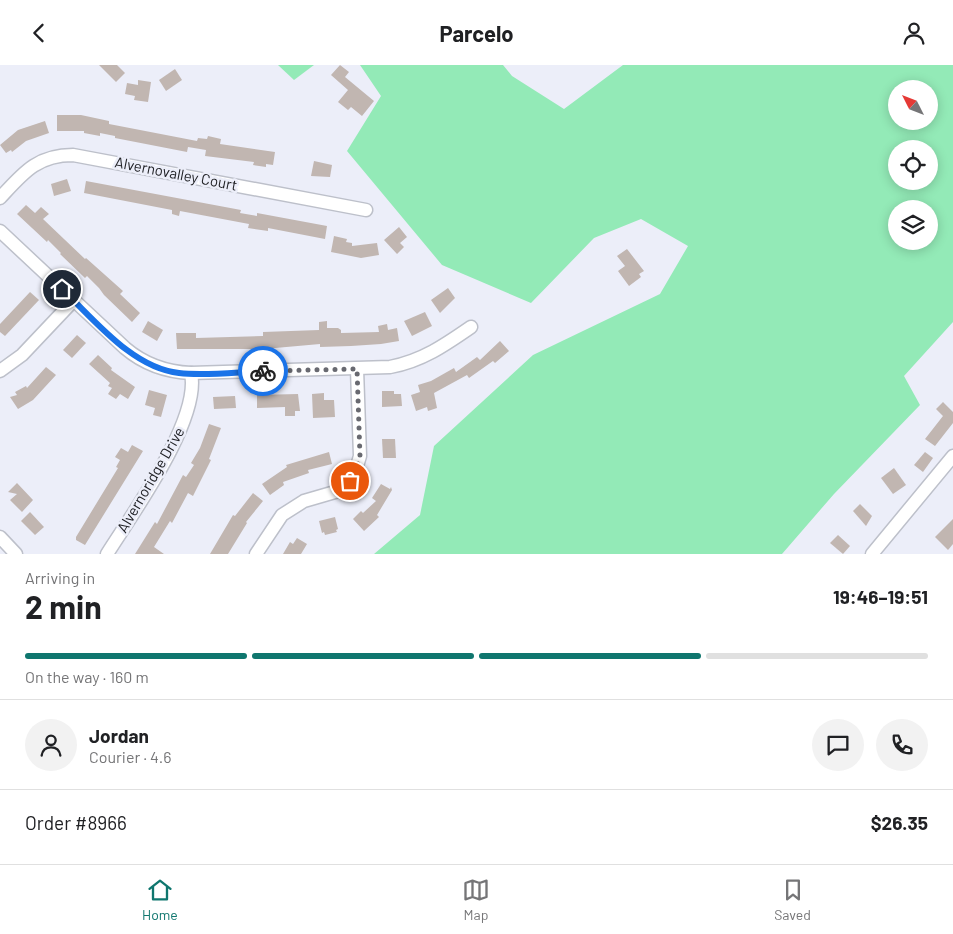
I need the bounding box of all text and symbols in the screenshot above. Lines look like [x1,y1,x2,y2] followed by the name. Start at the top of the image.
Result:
[25,19,53,47] icon: back
[900,19,928,47] icon: person
[439,20,514,46] text: Parcelo
[888,80,938,130] north arrow
[888,80,938,250] map controls
[888,140,938,190] button: locate
[113,152,239,194] street label: Alvernovalley Court
[888,200,938,250] button: layers
[41,268,83,310] pin
[48,275,76,303] icon: home
[238,346,288,396] courier
[249,357,277,385] icon: bike
[113,423,188,536] street label: Alvernoridge Drive
[329,460,371,502] pin
[336,467,364,495] icon: bag
[25,568,95,587] text: Arriving in
[833,585,928,608] text: 19:46–19:51
[25,587,102,625] text: 2 min
[25,667,149,686] text: On the way · 160 m
[25,719,77,771] button: person
[812,719,864,771] button: chat
[876,719,928,771] button: phone
[89,724,149,747] text: Jordan
[89,747,172,766] text: Courier · 4.6
[25,811,127,834] text: Order #8966
[871,811,928,834] text: $26.35
[142,876,178,923] tab: Home
[462,876,490,923] tab: Map
[774,876,811,923] tab: Saved

